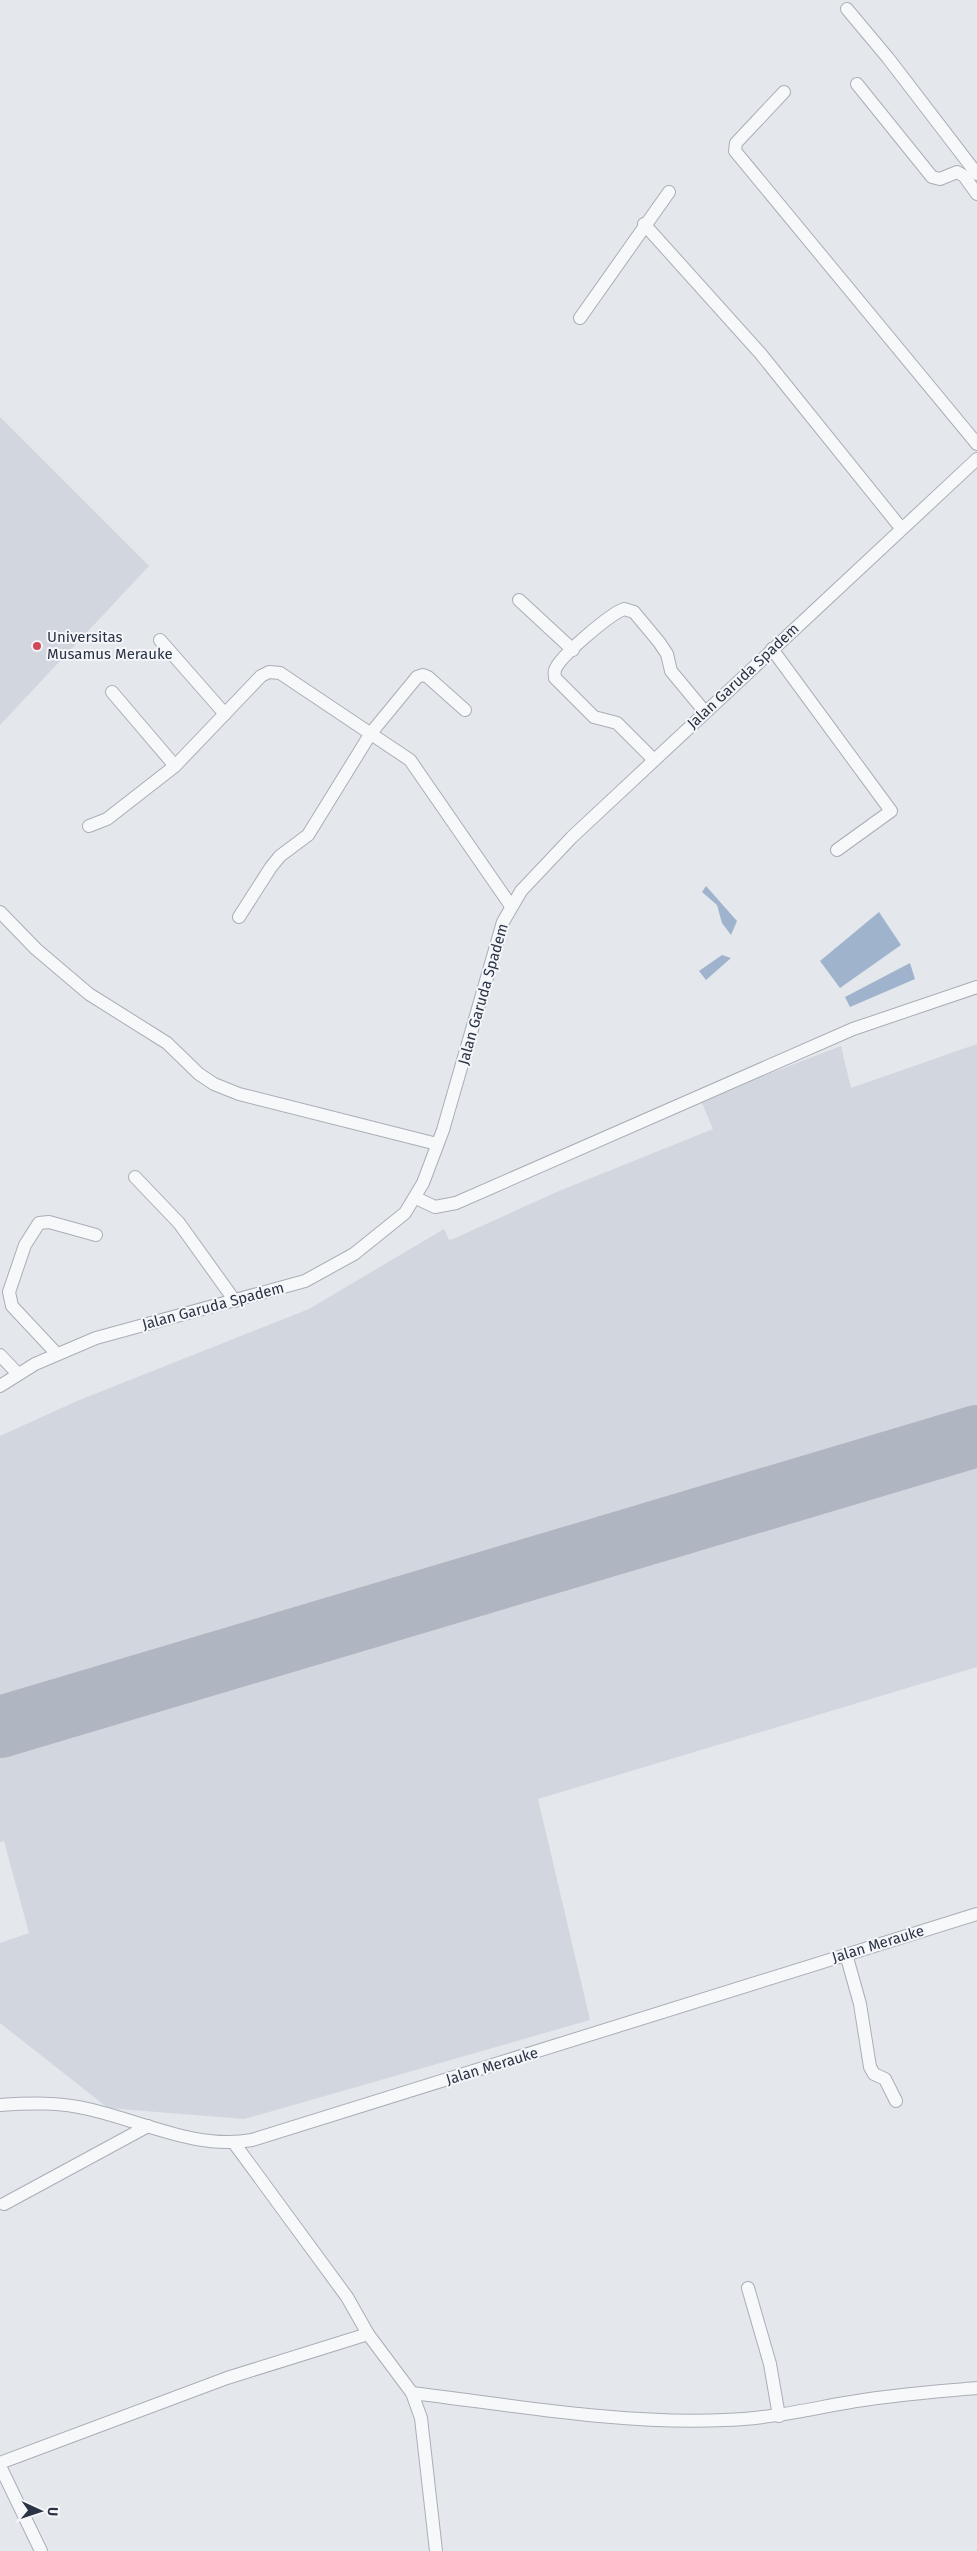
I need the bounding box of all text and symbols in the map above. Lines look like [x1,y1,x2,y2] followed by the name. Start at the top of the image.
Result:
[683,620,803,732] street label: Jalan Garuda Spadem
[47,628,173,663] place label: Universitas Musamus Merauke
[31,640,43,652] marker: Universitas Musamus Merauke
[454,921,512,1067] street label: Jalan Garuda Spadem
[140,1278,286,1334] street label: Jalan Garuda Spadem
[830,1921,926,1967] street label: Jalan Merauke
[444,2043,540,2089] street label: Jalan Merauke
[15,2486,65,2536] north arrow
[44,2507,61,2517] text: U

